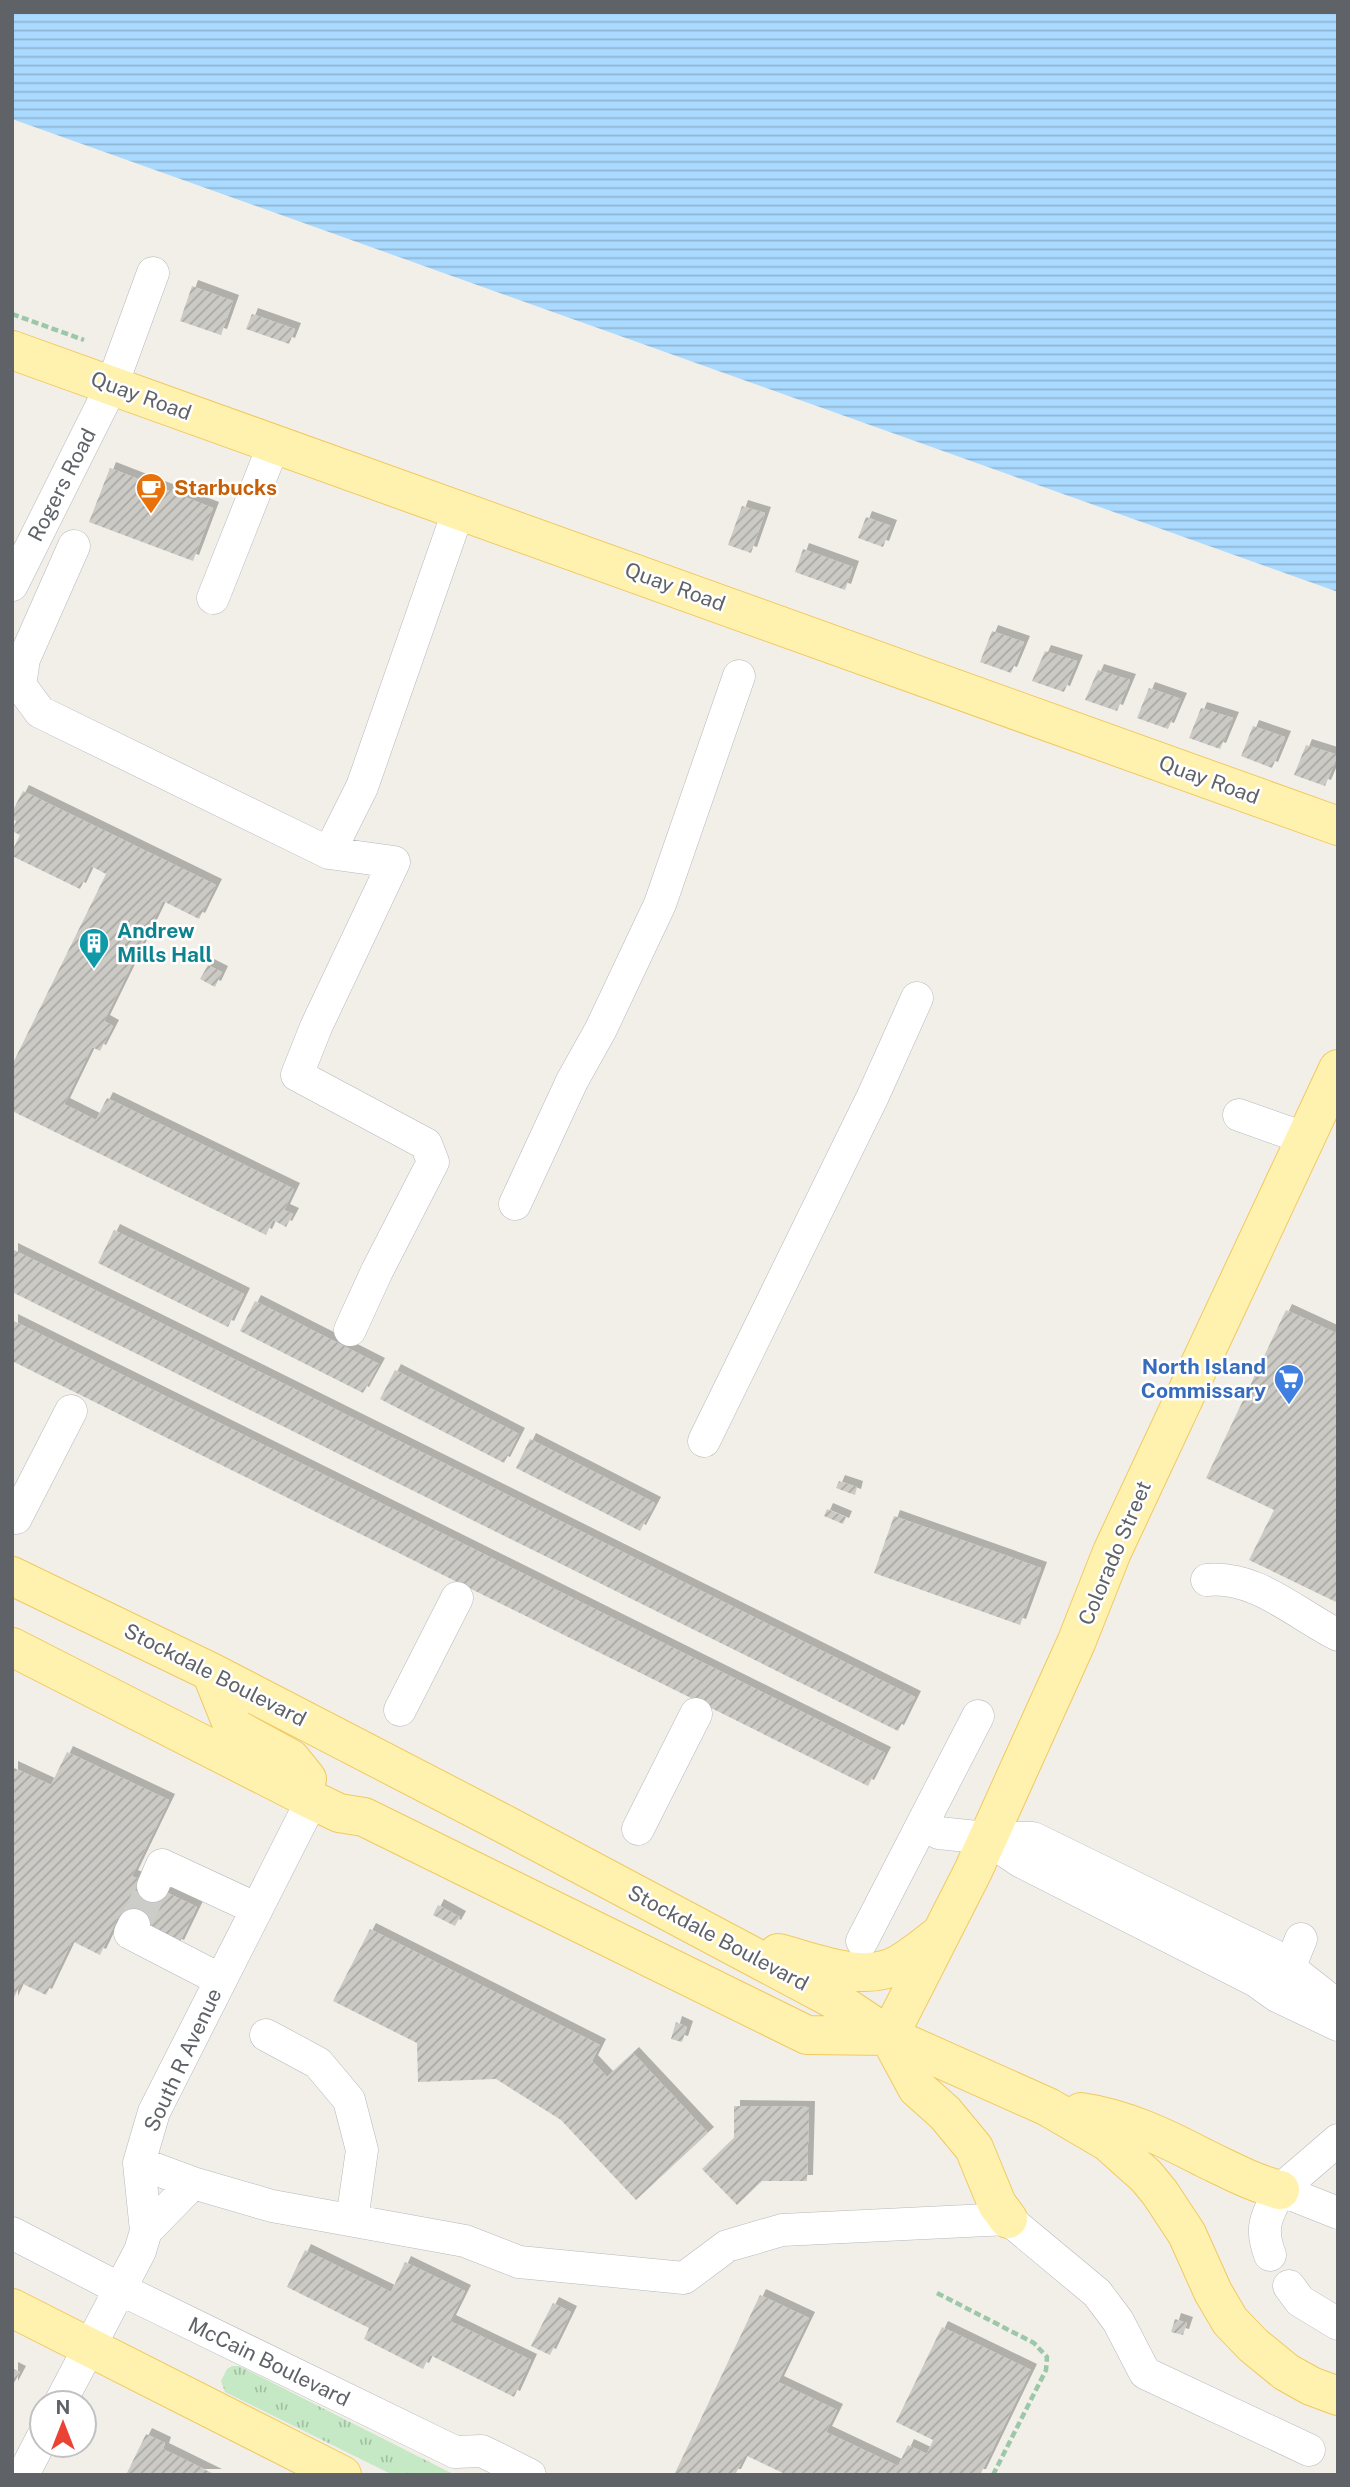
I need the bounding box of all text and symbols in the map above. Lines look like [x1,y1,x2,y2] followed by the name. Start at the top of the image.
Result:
[87,366,195,425] street label: Quay Road
[22,424,101,546] street label: Rogers Road
[134,471,168,515] cafe icon: Starbucks
[174,475,277,500] place label: Starbucks
[621,557,729,616] street label: Quay Road
[1155,750,1263,809] street label: Quay Road
[117,918,213,967] place label: Andrew Mills Hall
[77,926,111,970] building icon: Andrew Mills Hall
[1141,1354,1266,1403] place label: North Island Commissary
[1272,1362,1306,1406] supermarket icon: North Island Commissary
[1073,1477,1156,1629] street label: Colorado Street
[120,1618,311,1731] street label: Stockdale Boulevard
[624,1879,813,1996] street label: Stockdale Boulevard
[138,1984,227,2135] street label: South R Avenue
[184,2312,354,2412] street label: McCain Boulevard
[28,2389,98,2459] north arrow
[56,2396,70,2418] text: N

